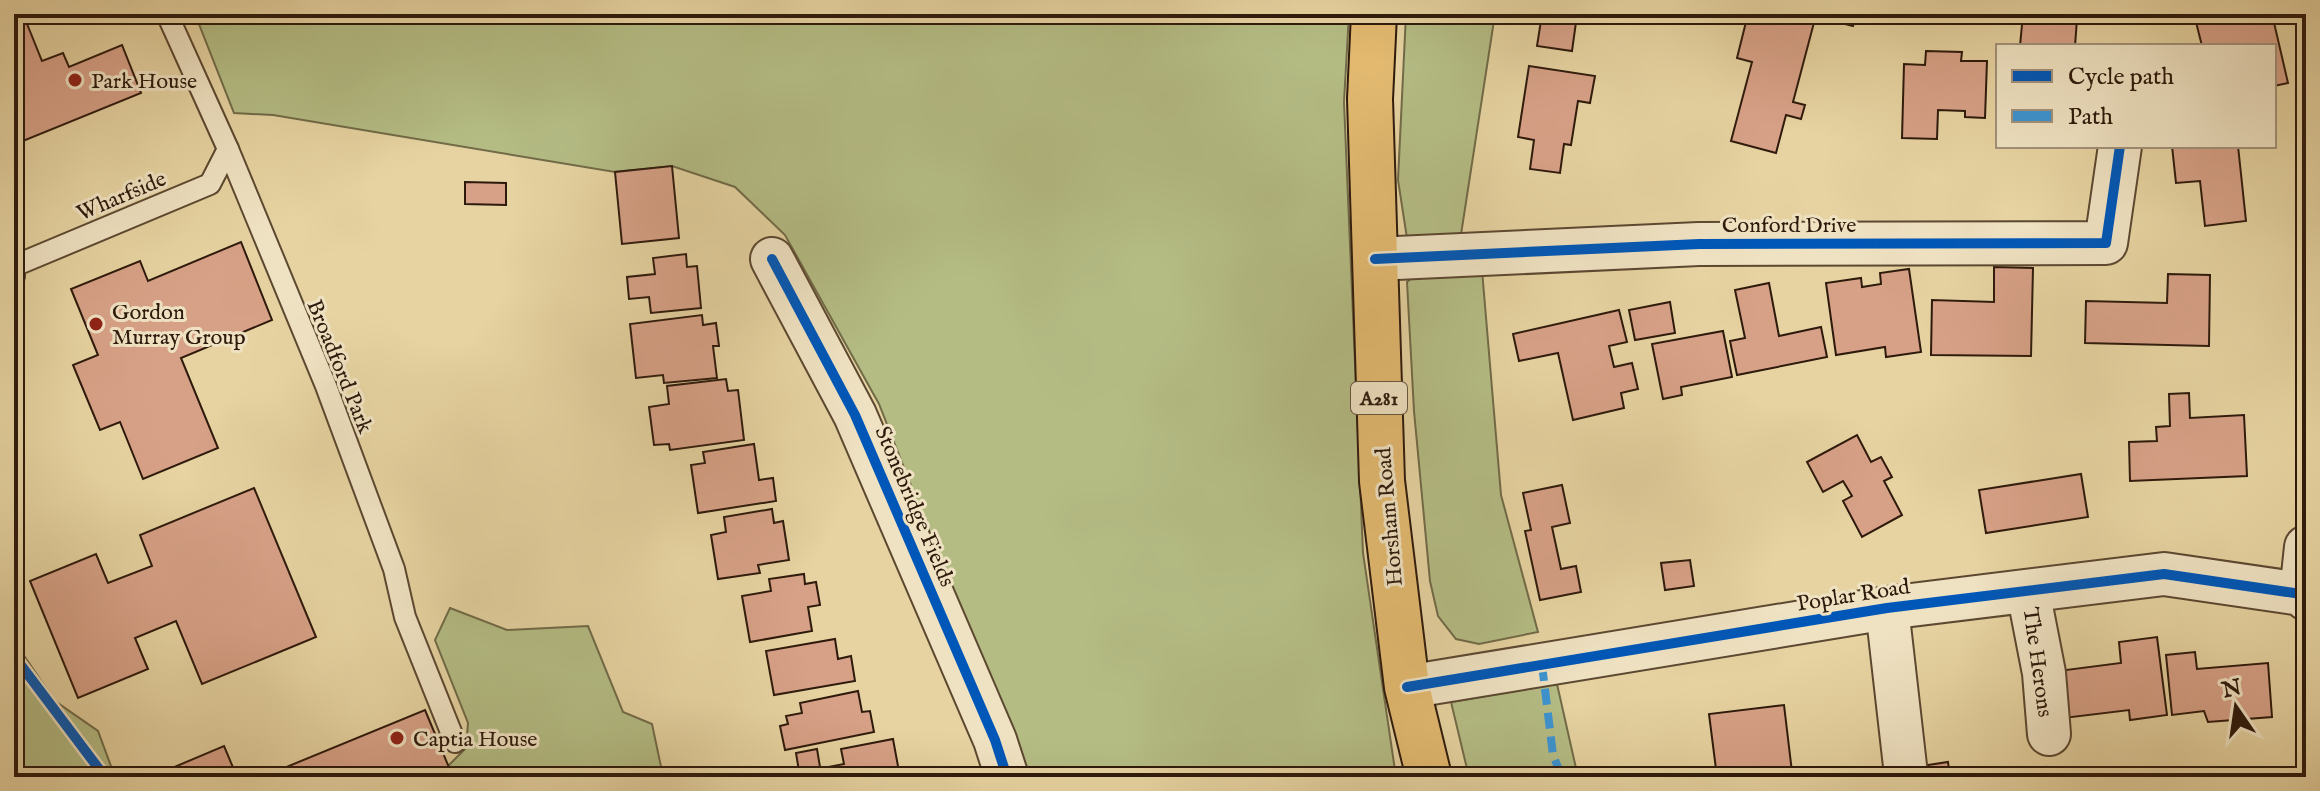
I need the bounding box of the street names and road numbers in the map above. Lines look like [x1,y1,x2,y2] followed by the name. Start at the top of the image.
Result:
[73,165,171,228] street label: Wharfside
[1722,212,1856,240] street label: Conford Drive
[300,296,379,438] street label: Broadford Park
[1351,382,1407,414] road number: A281
[868,422,961,591] street label: Stonebridge Fields
[1370,446,1410,587] street label: Horsham Road
[1795,573,1912,619] street label: Poplar Road
[2015,606,2059,719] street label: The Herons

